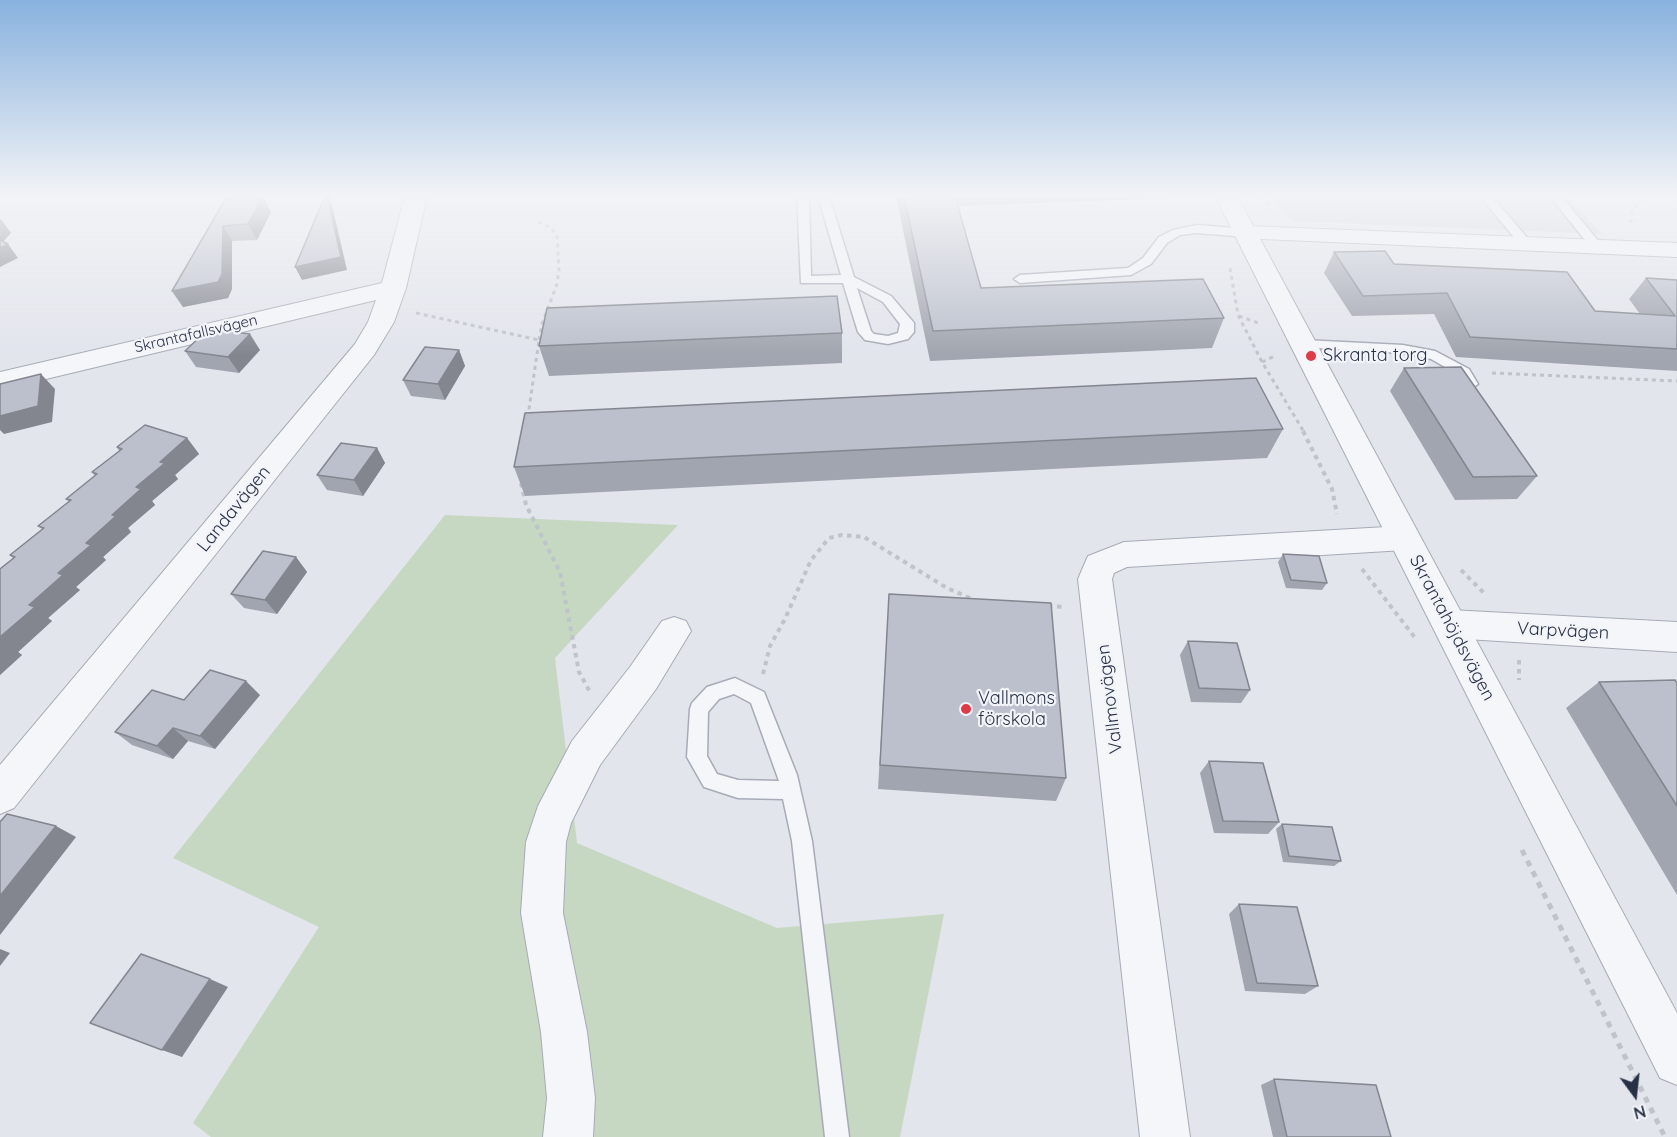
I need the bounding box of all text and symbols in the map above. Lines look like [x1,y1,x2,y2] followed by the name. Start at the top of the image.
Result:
[133,311,259,357] street label: Skrantafallsvägen
[1323,345,1427,367] place label: Skranta torg
[1304,349,1318,363] marker: Skranta torg
[193,462,275,556] street label: Landavägen
[1404,551,1500,705] street label: Skrantahöjdsvägen
[1516,618,1610,644] street label: Varpvägen
[1093,643,1127,755] street label: Vallmovägen
[978,688,1055,730] place label: Vallmons förskola
[959,702,973,716] marker: Vallmons förskola
[1605,1065,1665,1125] north arrow
[1631,1101,1648,1124] text: N

